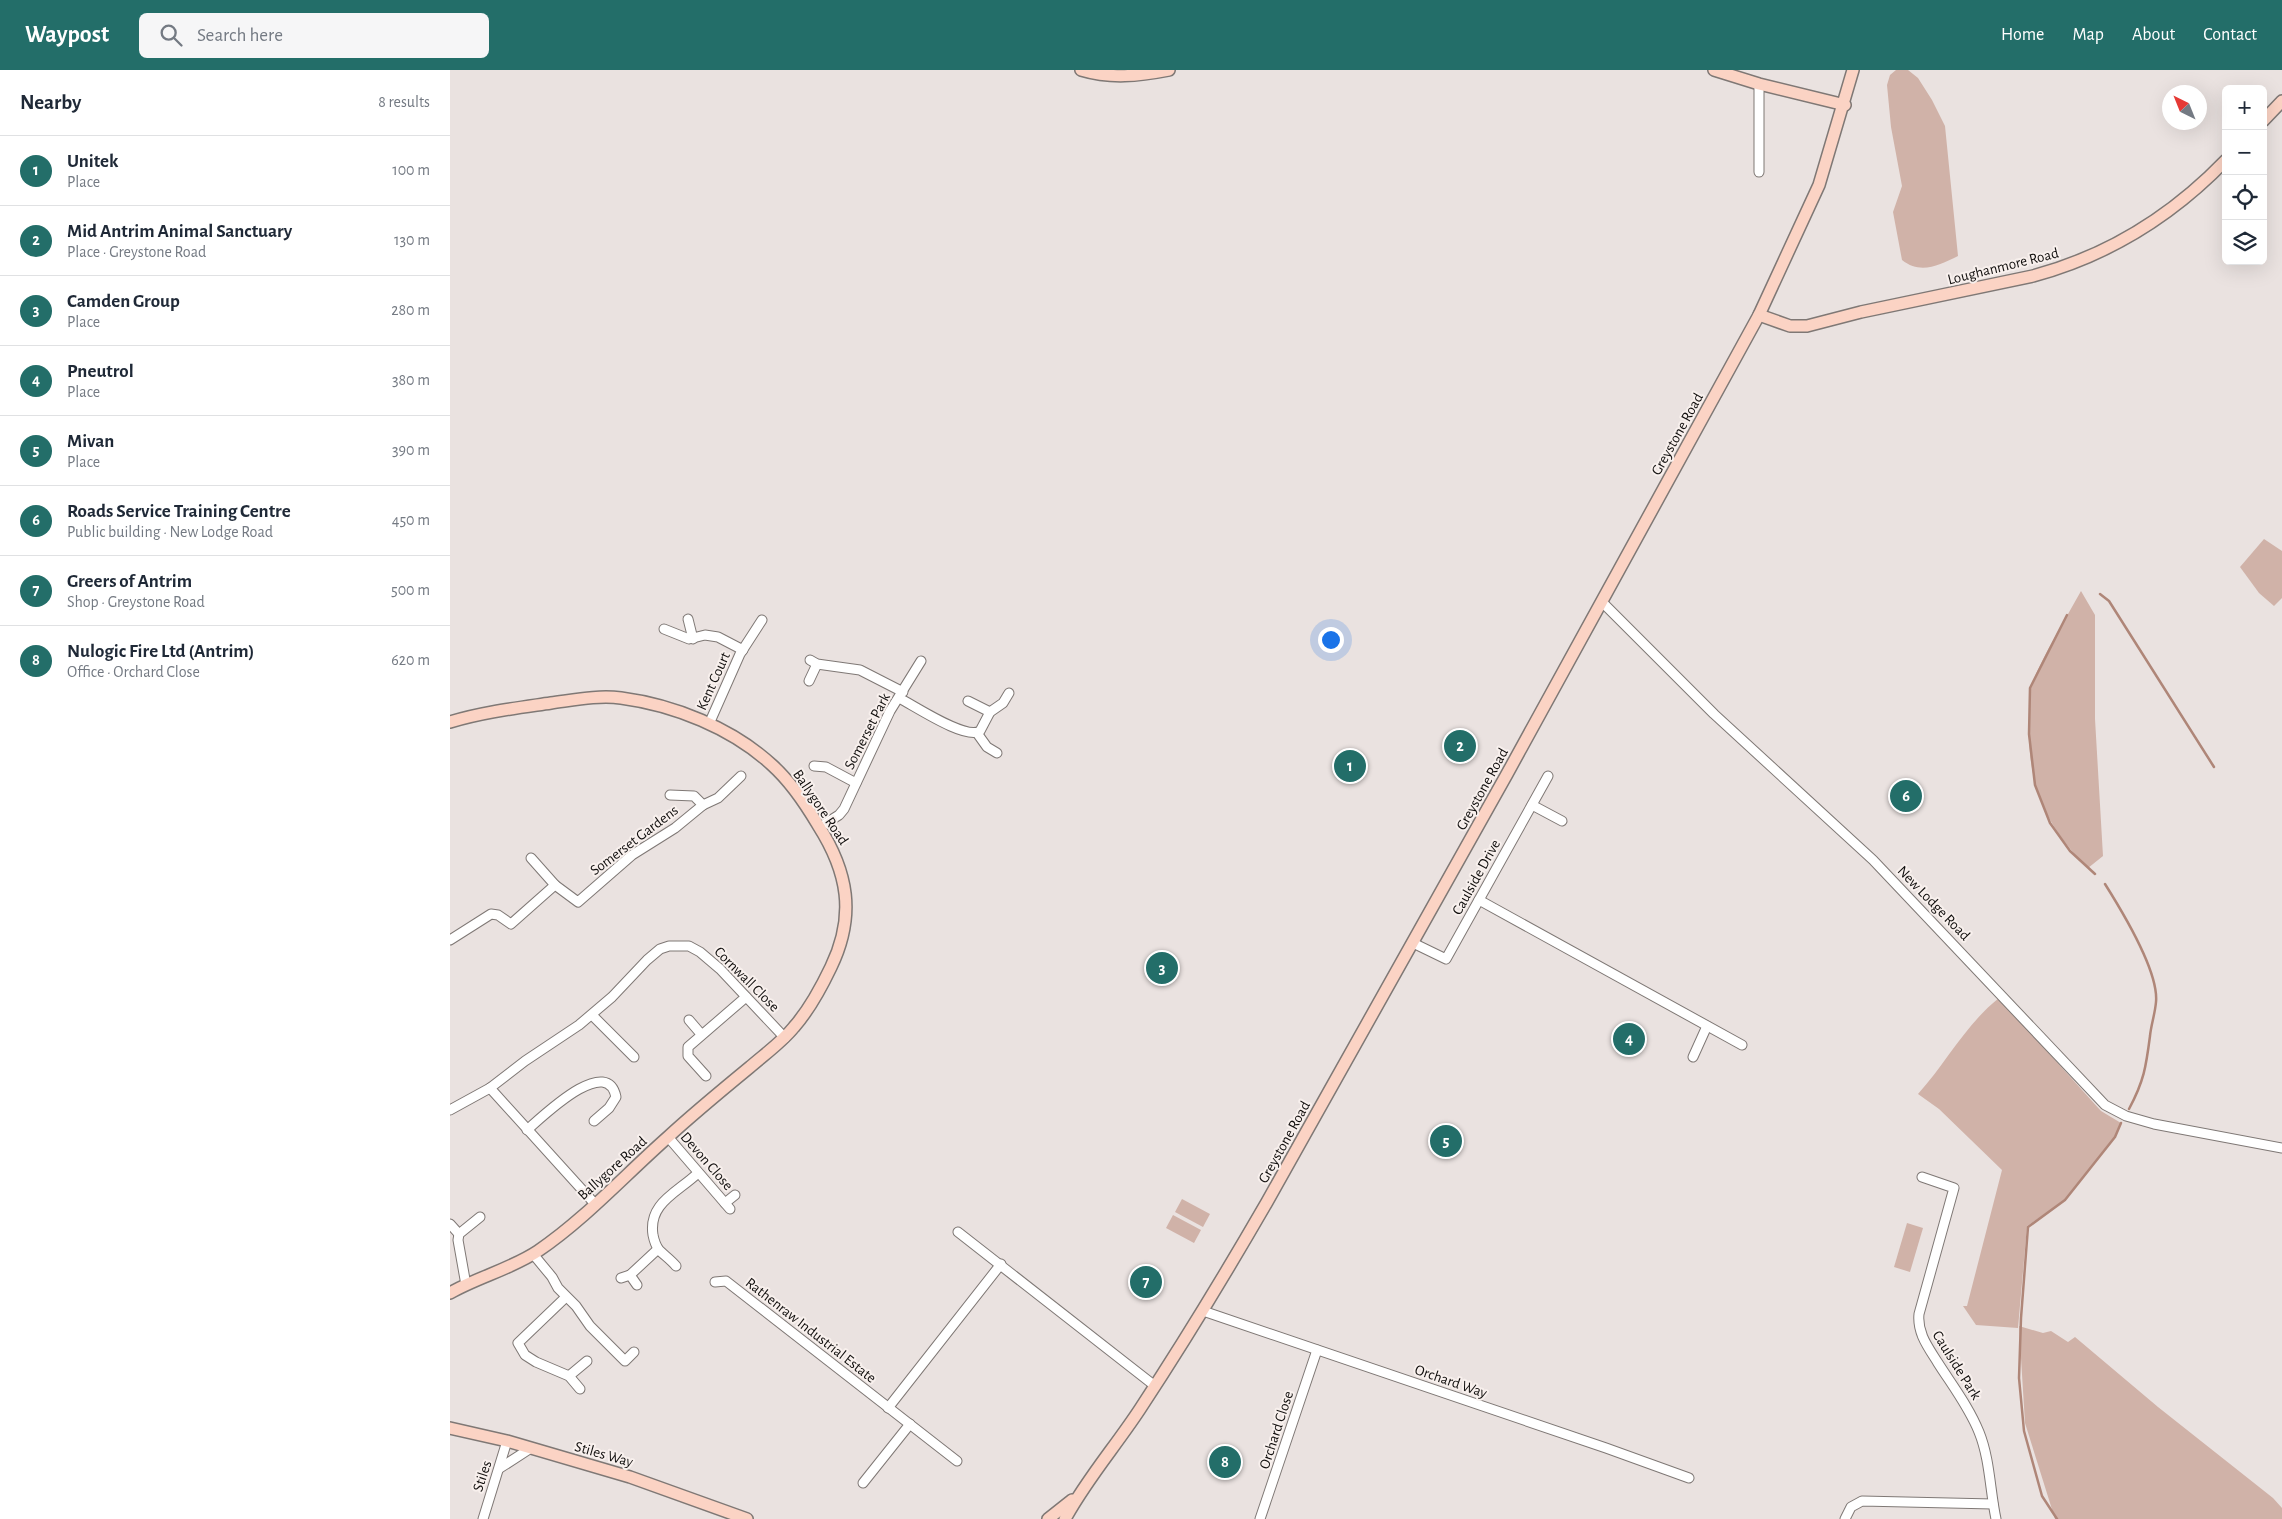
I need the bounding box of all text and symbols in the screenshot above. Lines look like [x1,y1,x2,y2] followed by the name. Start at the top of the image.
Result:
[139,13,489,58] search box
[157,21,185,49] icon: search
[25,23,109,47] text: Waypost
[197,26,283,45] text: Search here
[2001,26,2044,44] text: Home
[2072,26,2104,44] text: Map
[2132,26,2175,44] text: About
[2203,26,2257,44] text: Contact
[2162,85,2207,130] north arrow
[2222,85,2267,265] map controls
[2222,85,2267,130] button: +
[20,92,81,113] text: Nearby
[378,94,430,110] text: 8 results
[2222,130,2267,175] button: −
[67,152,118,171] text: Unitek
[33,162,39,178] text: 1
[392,162,430,178] text: 100 m
[67,174,100,190] text: Place
[2222,175,2267,220] button: locate
[2222,220,2267,265] button: layers
[67,222,292,241] text: Mid Antrim Animal Sanctuary
[32,232,40,248] text: 2
[394,232,430,248] text: 130 m
[67,244,206,260] text: Place · Greystone Road
[1946,245,2060,288] street label: Loughanmore Road
[67,292,180,311] text: Camden Group
[33,302,39,318] text: 3
[391,302,430,318] text: 280 m
[67,314,100,330] text: Place
[67,362,134,381] text: Pneutrol
[32,372,40,388] text: 4
[392,372,430,388] text: 380 m
[67,384,100,400] text: Place
[1649,391,1706,478] street label: Greystone Road
[67,432,114,451] text: Mivan
[33,442,39,458] text: 5
[392,442,430,458] text: 390 m
[67,454,100,470] text: Place
[67,502,291,521] text: Roads Service Training Centre
[32,512,40,528] text: 6
[392,512,430,528] text: 450 m
[67,524,273,540] text: Public building · New Lodge Road
[67,572,192,591] text: Greers of Antrim
[33,582,39,598] text: 7
[391,582,430,598] text: 500 m
[67,594,205,610] text: Shop · Greystone Road
[1318,627,1344,653] your location
[67,642,254,661] text: Nulogic Fire Ltd (Antrim)
[694,650,733,712] street label: Kent Court
[32,652,40,668] text: 8
[391,652,430,668] text: 620 m
[67,664,200,680] text: Office · Orchard Close
[842,691,893,772] street label: Somerset Park
[1444,727,1476,765] pin: 2
[1454,746,1511,833] street label: Greystone Road
[1334,747,1366,785] pin: 1
[790,767,851,848] street label: Ballygore Road
[1890,777,1922,815] pin: 6
[587,803,681,878] street label: Somerset Gardens
[1450,837,1503,917] street label: Caulside Drive
[1895,863,1973,944] street label: New Lodge Road
[711,944,782,1015] street label: Cornwall Close
[1146,949,1178,987] pin: 3
[1613,1020,1645,1058] pin: 4
[1256,1099,1313,1186] street label: Greystone Road
[1430,1122,1462,1160] pin: 5
[678,1129,736,1193] street label: Devon Close
[575,1134,650,1203] street label: Ballygore Road
[1130,1263,1162,1301] pin: 7
[743,1275,879,1386] street label: Rathenraw Industrial Estate
[1929,1328,1984,1403] street label: Caulside Park
[1413,1362,1490,1401] street label: Orchard Way
[1257,1389,1296,1471] street label: Orchard Close
[573,1439,635,1470] street label: Stiles Way
[1209,1443,1241,1481] pin: 8
[470,1459,495,1494] street label: Stiles

